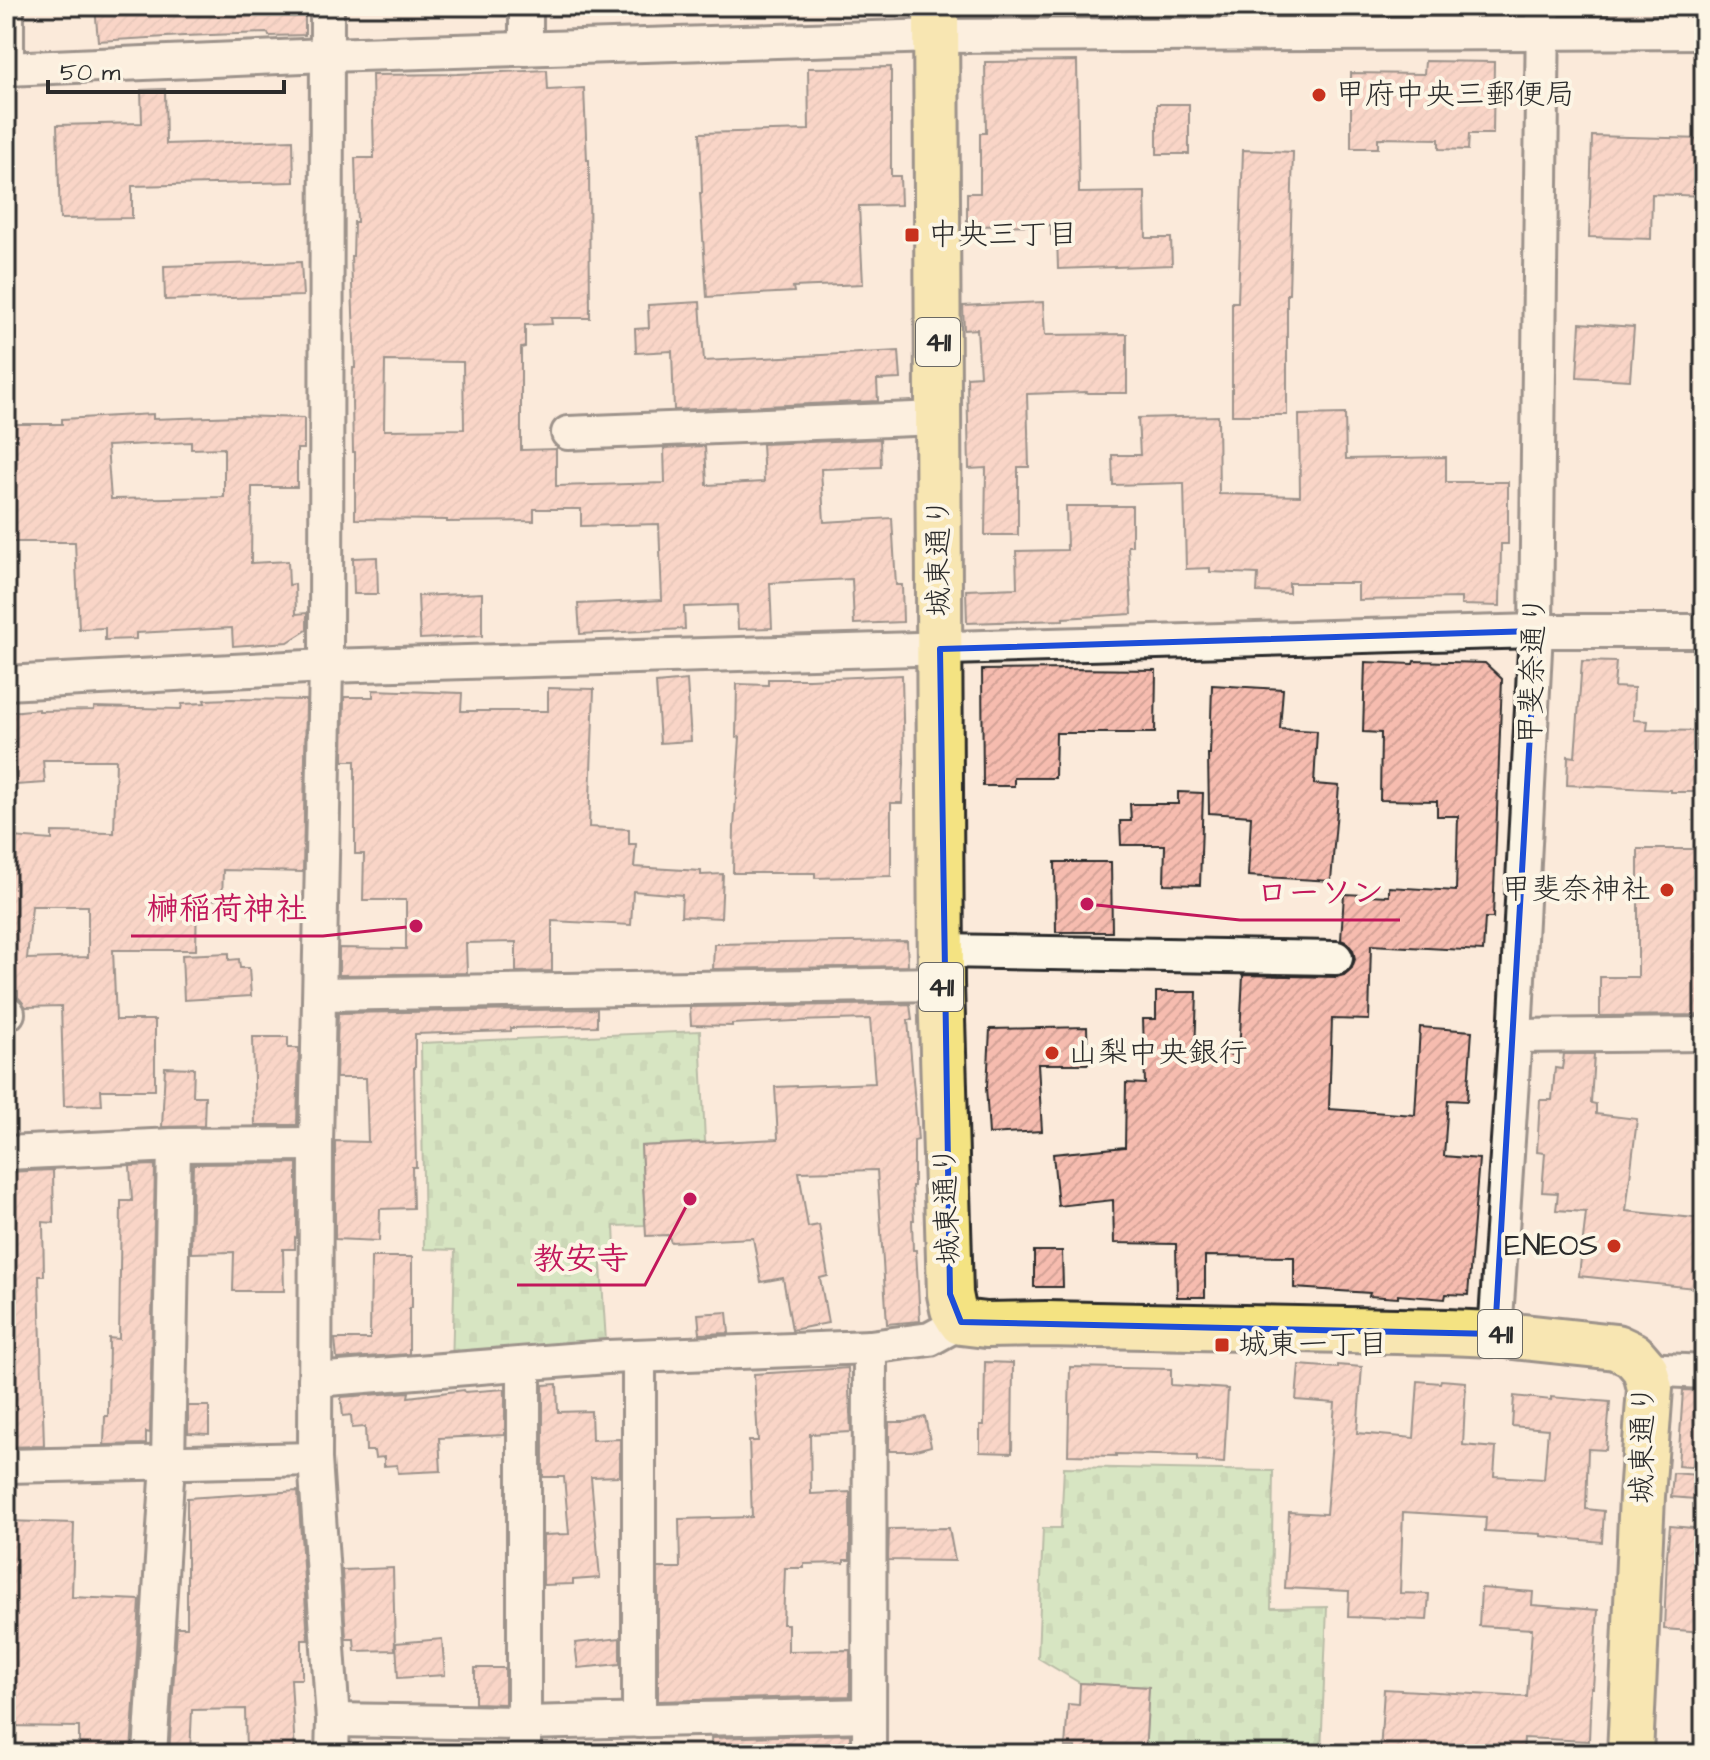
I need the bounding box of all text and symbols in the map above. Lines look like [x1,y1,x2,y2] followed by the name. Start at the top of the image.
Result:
[48,44,284,94] scale bar
[60,56,121,90] text: 50 m
[1335,74,1575,116] place label: 甲府中央三郵便局
[1310,86,1328,104] marker: 甲府中央三郵便局
[928,214,1078,256] place label: 中央三丁目
[903,226,921,244] marker: 中央三丁目
[916,318,960,366] road number: 411
[918,497,960,617] street label: 城東通り
[1509,594,1557,746] street label: 甲斐奈通り
[1240,864,1400,920] callout: ローソン
[1501,869,1651,911] place label: 甲斐奈神社
[1256,871,1384,916] text: ローソン
[131,880,323,936] callout: 榊稲荷神社
[1658,881,1676,899] marker: 甲斐奈神社
[147,887,307,932] text: 榊稲荷神社
[919,963,963,1011] road number: 411
[1068,1032,1248,1074] place label: 山梨中央銀行
[1043,1044,1061,1062] marker: 山梨中央銀行
[924,1144,970,1266] street label: 城東通り
[1504,1225,1598,1267] place label: ENEOS
[517,1229,645,1285] callout: 教安寺
[533,1237,629,1282] text: 教安寺
[1605,1237,1623,1255] marker: ENEOS
[1478,1310,1522,1358] road number: 411
[1238,1324,1388,1366] place label: 城東一丁目
[1213,1336,1231,1354] marker: 城東一丁目
[1621,1384,1665,1504] street label: 城東通り

